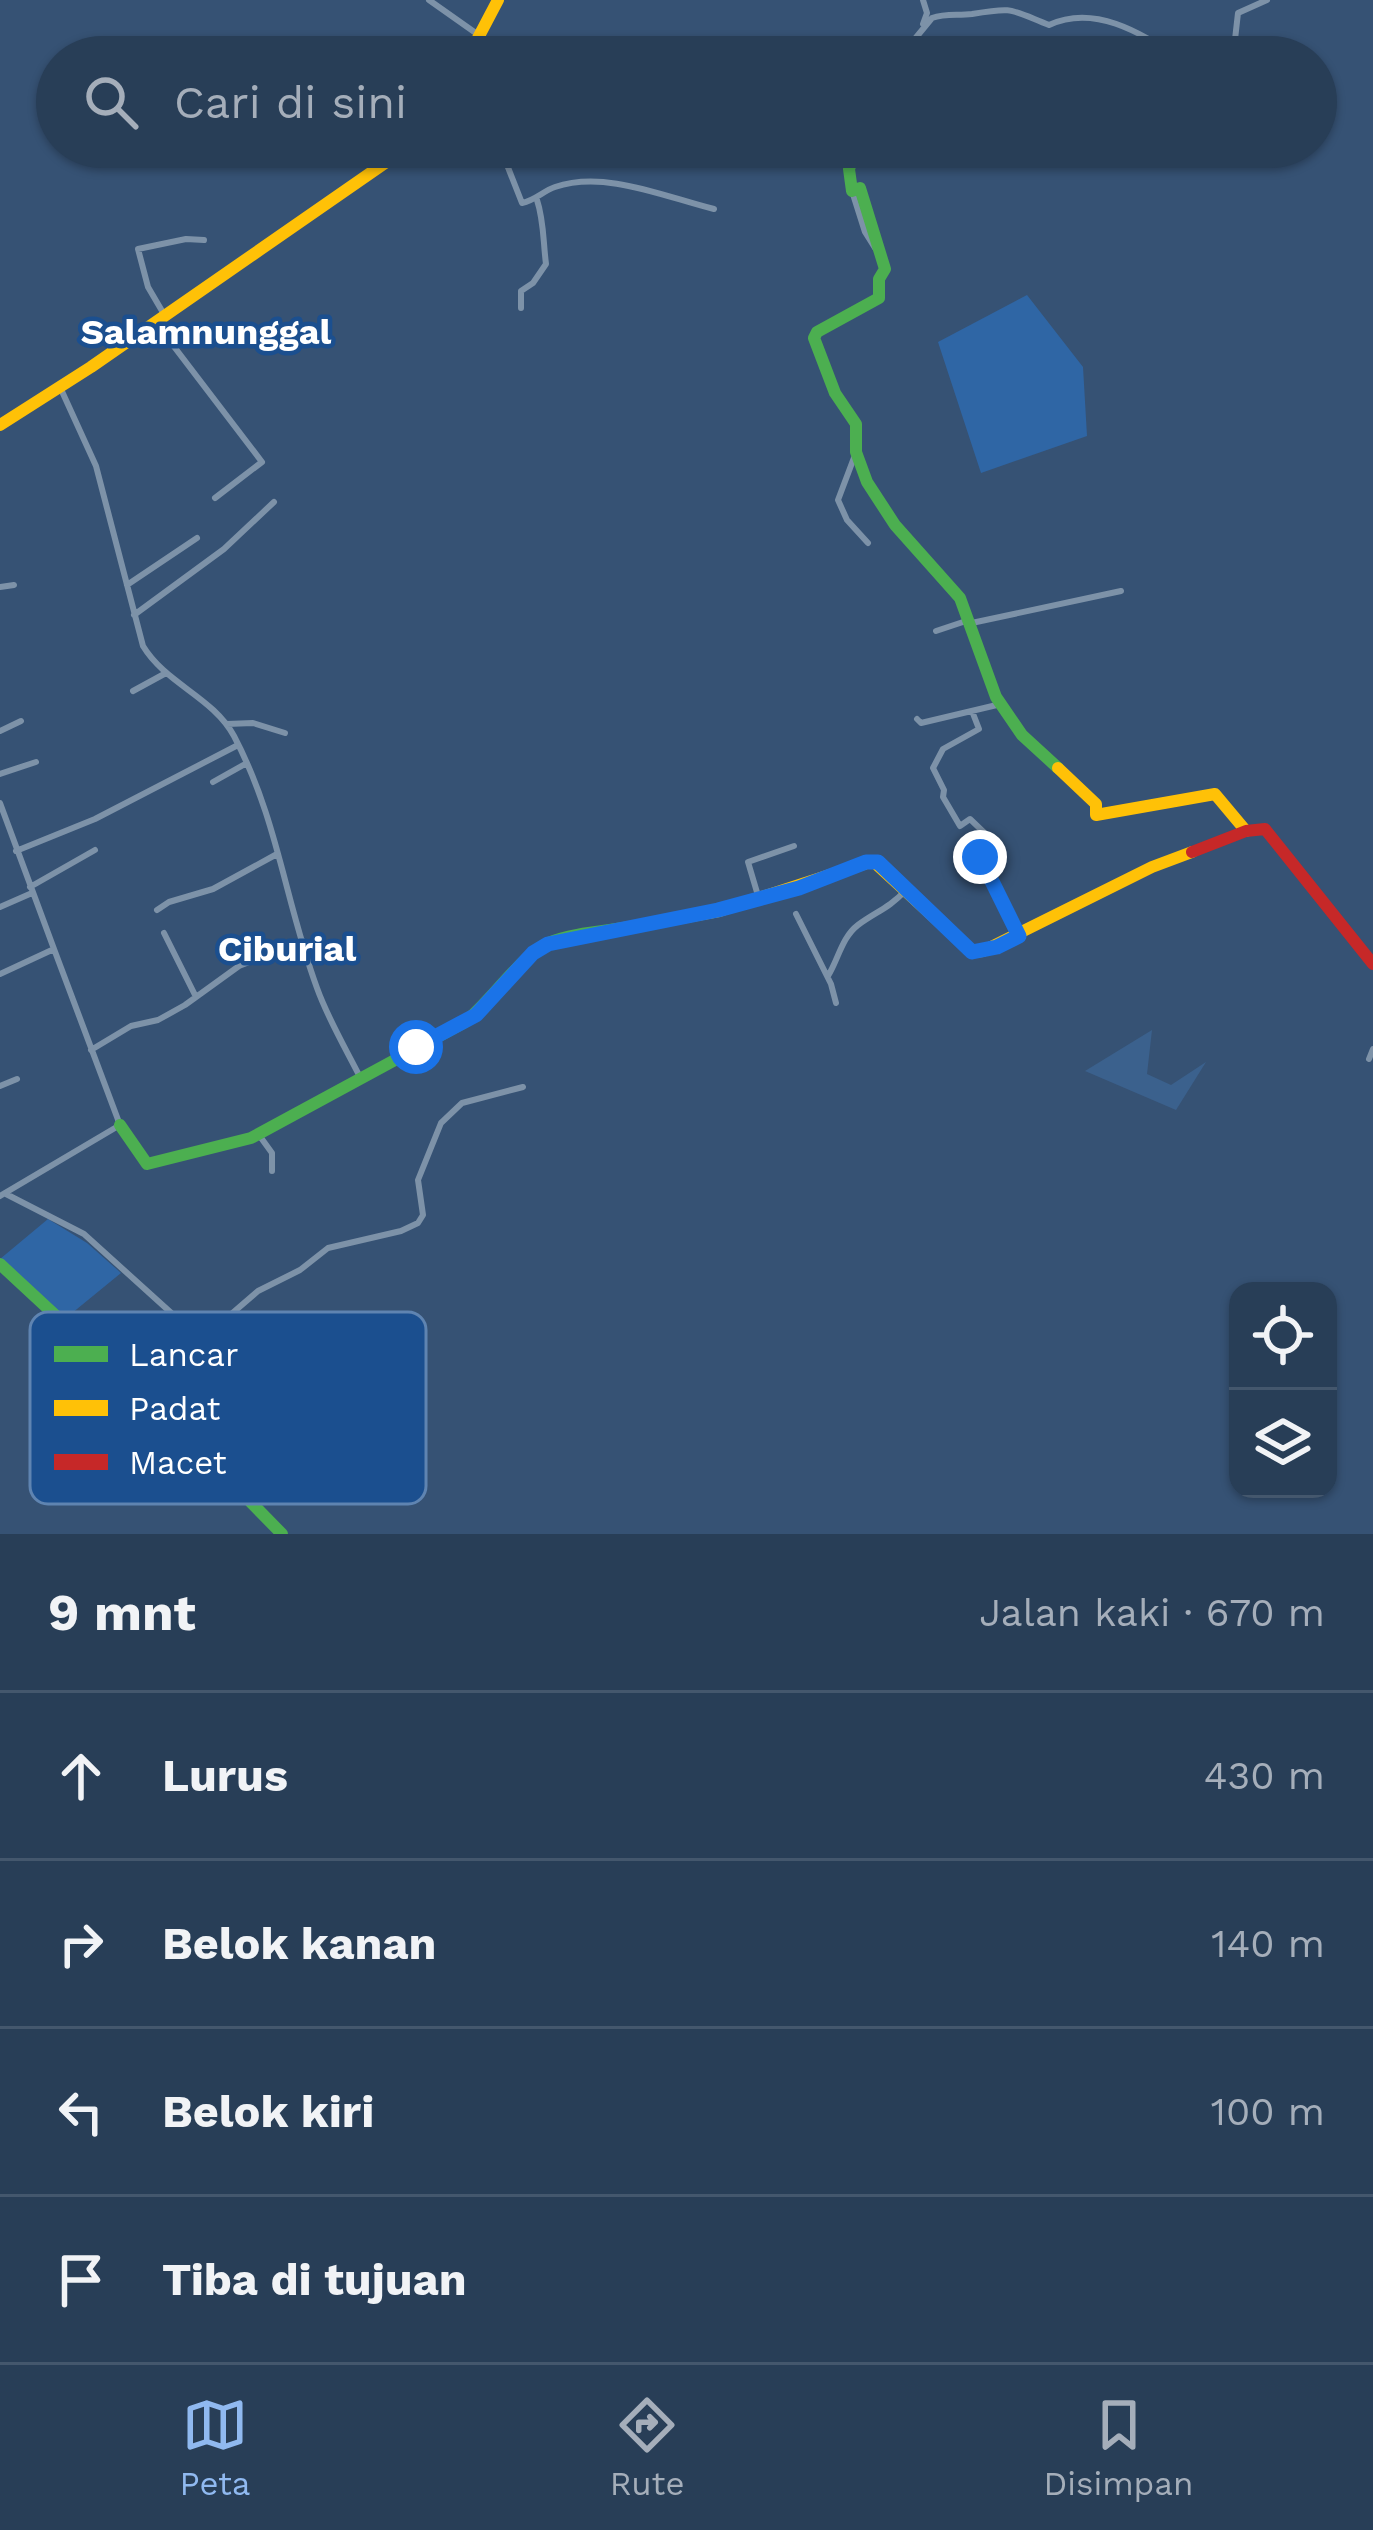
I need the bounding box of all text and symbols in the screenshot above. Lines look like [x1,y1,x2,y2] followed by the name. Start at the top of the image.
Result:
[36,36,1337,168] search box
[78,69,144,135] icon: search
[174,76,407,129] text: Cari di sini
[81,311,332,353] district label: Salamnunggal
[953,830,1007,884] route end
[218,928,356,970] district label: Ciburial
[389,1020,443,1074] route start
[1229,1282,1337,1498] map controls
[1229,1282,1337,1390] button: locate
[30,1312,426,1504] legend
[129,1335,238,1374] text: Lancar
[129,1389,221,1428] text: Padat
[1229,1390,1337,1498] button: layers
[129,1443,227,1482] text: Macet
[48,1583,196,1642] text: 9 mnt
[979,1590,1325,1635] text: Jalan kaki · 670 m
[48,1743,114,1809] icon: ahead
[162,1749,288,1802] text: Lurus
[1204,1753,1325,1798] text: 430 m
[48,1911,114,1977] icon: right
[162,1917,436,1970] text: Belok kanan
[1211,1921,1325,1966] text: 140 m
[48,2079,114,2145] icon: left
[162,2085,374,2138] text: Belok kiri
[1211,2089,1325,2134] text: 100 m
[48,2247,114,2313] icon: arrive
[162,2253,467,2306] text: Tiba di tujuan
[180,2392,250,2503] tab: Peta
[610,2392,684,2503] tab: Rute
[1044,2392,1193,2503] tab: Disimpan

